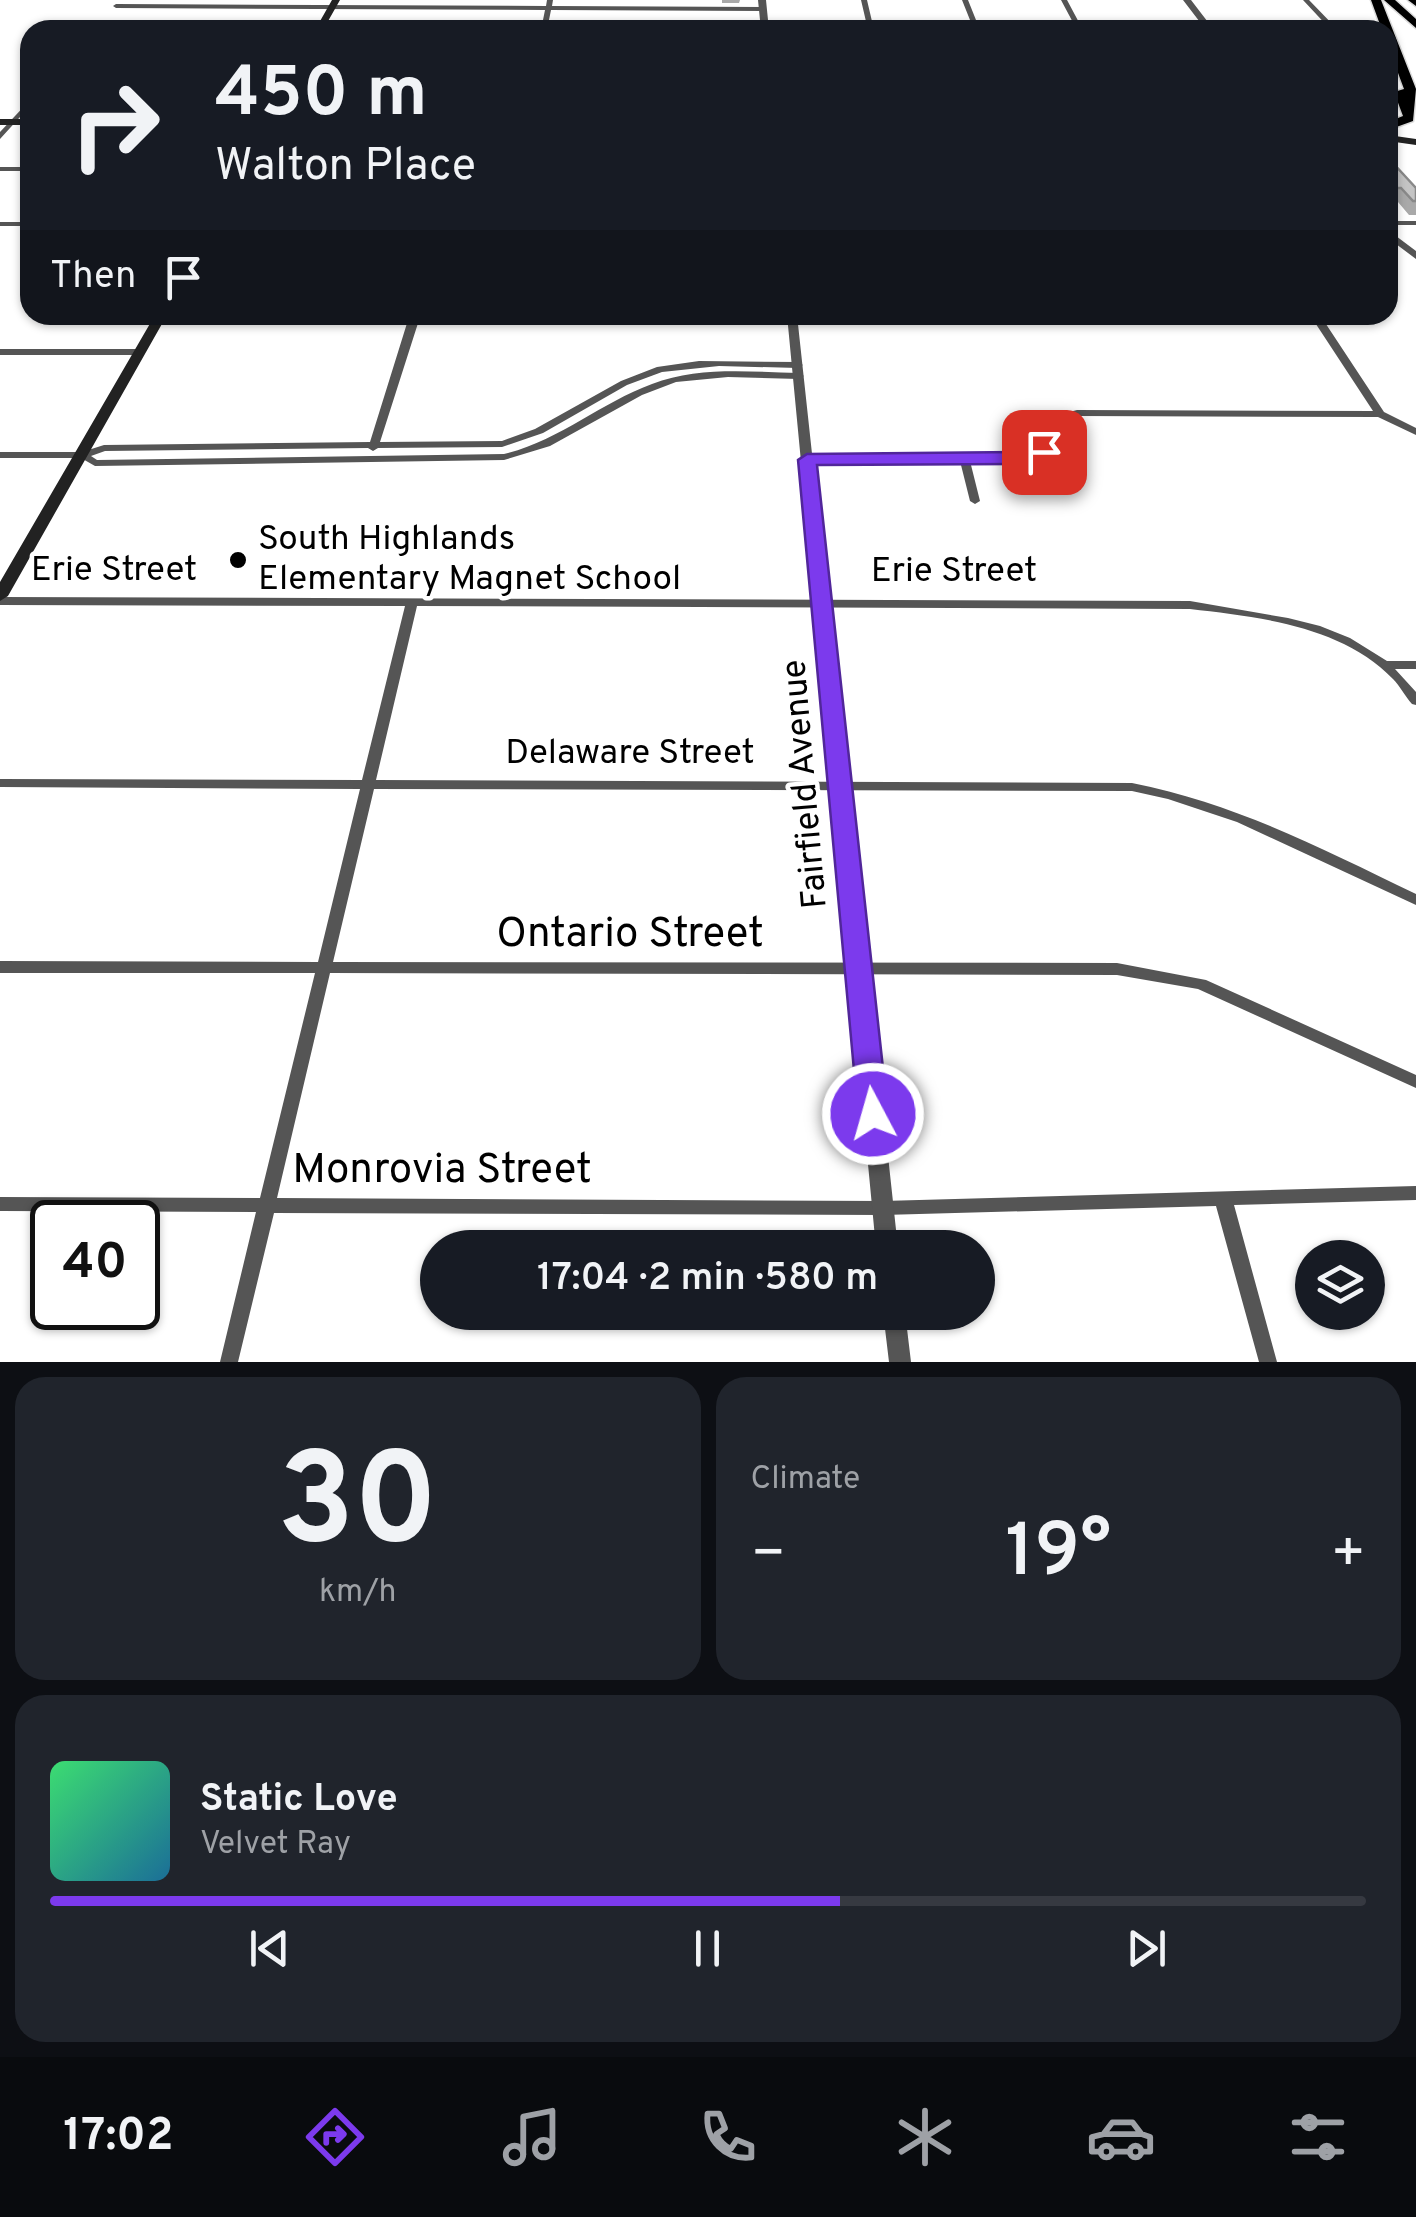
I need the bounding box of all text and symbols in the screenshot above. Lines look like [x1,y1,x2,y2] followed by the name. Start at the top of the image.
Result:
[215,52,427,141] text: 450 m
[50,60,180,190] icon: right
[215,139,476,196] text: Walton Place
[156,250,211,305] icon: arrive
[50,253,136,302] text: Then
[1002,410,1087,495] pin
[1017,425,1072,480] icon: arrive
[258,518,681,602] place label: South Highlands Elementary Magnet School
[31,549,197,593] street label: Erie Street
[227,549,249,571] marker: South Highlands Elementary Magnet School
[871,550,1037,594] street label: Erie Street
[773,658,839,910] street label: Fairfield Avenue
[505,732,755,776] street label: Delaware Street
[496,909,764,962] street label: Ontario Street
[821,1062,925,1166] position arrow
[292,1145,592,1198] street label: Monrovia Street
[30,1200,160,1330] speed limit sign: 40
[1295,1240,1385,1330] map controls
[1295,1240,1385,1330] button: layers
[537,1255,878,1304] text: 17:04 · 2 min · 580 m
[277,1425,438,1590] text: 30
[751,1460,860,1500] text: Climate
[1005,1508,1111,1603] text: 19°
[751,1521,786,1591] text: −
[1331,1521,1366,1591] text: +
[319,1573,397,1613] text: km/h
[200,1776,398,1825] text: Static Love
[200,1825,351,1865] text: Velvet Ray
[242,1921,297,1976] icon: previous
[680,1921,735,1976] icon: pause
[1119,1921,1174,1976] icon: next
[300,2102,370,2172] icon: directions
[497,2102,567,2172] icon: music
[693,2102,763,2172] icon: phone
[890,2102,960,2172] icon: climate
[1086,2102,1156,2172] icon: car
[1283,2102,1353,2172] icon: filters
[63,2109,173,2166] text: 17:02

